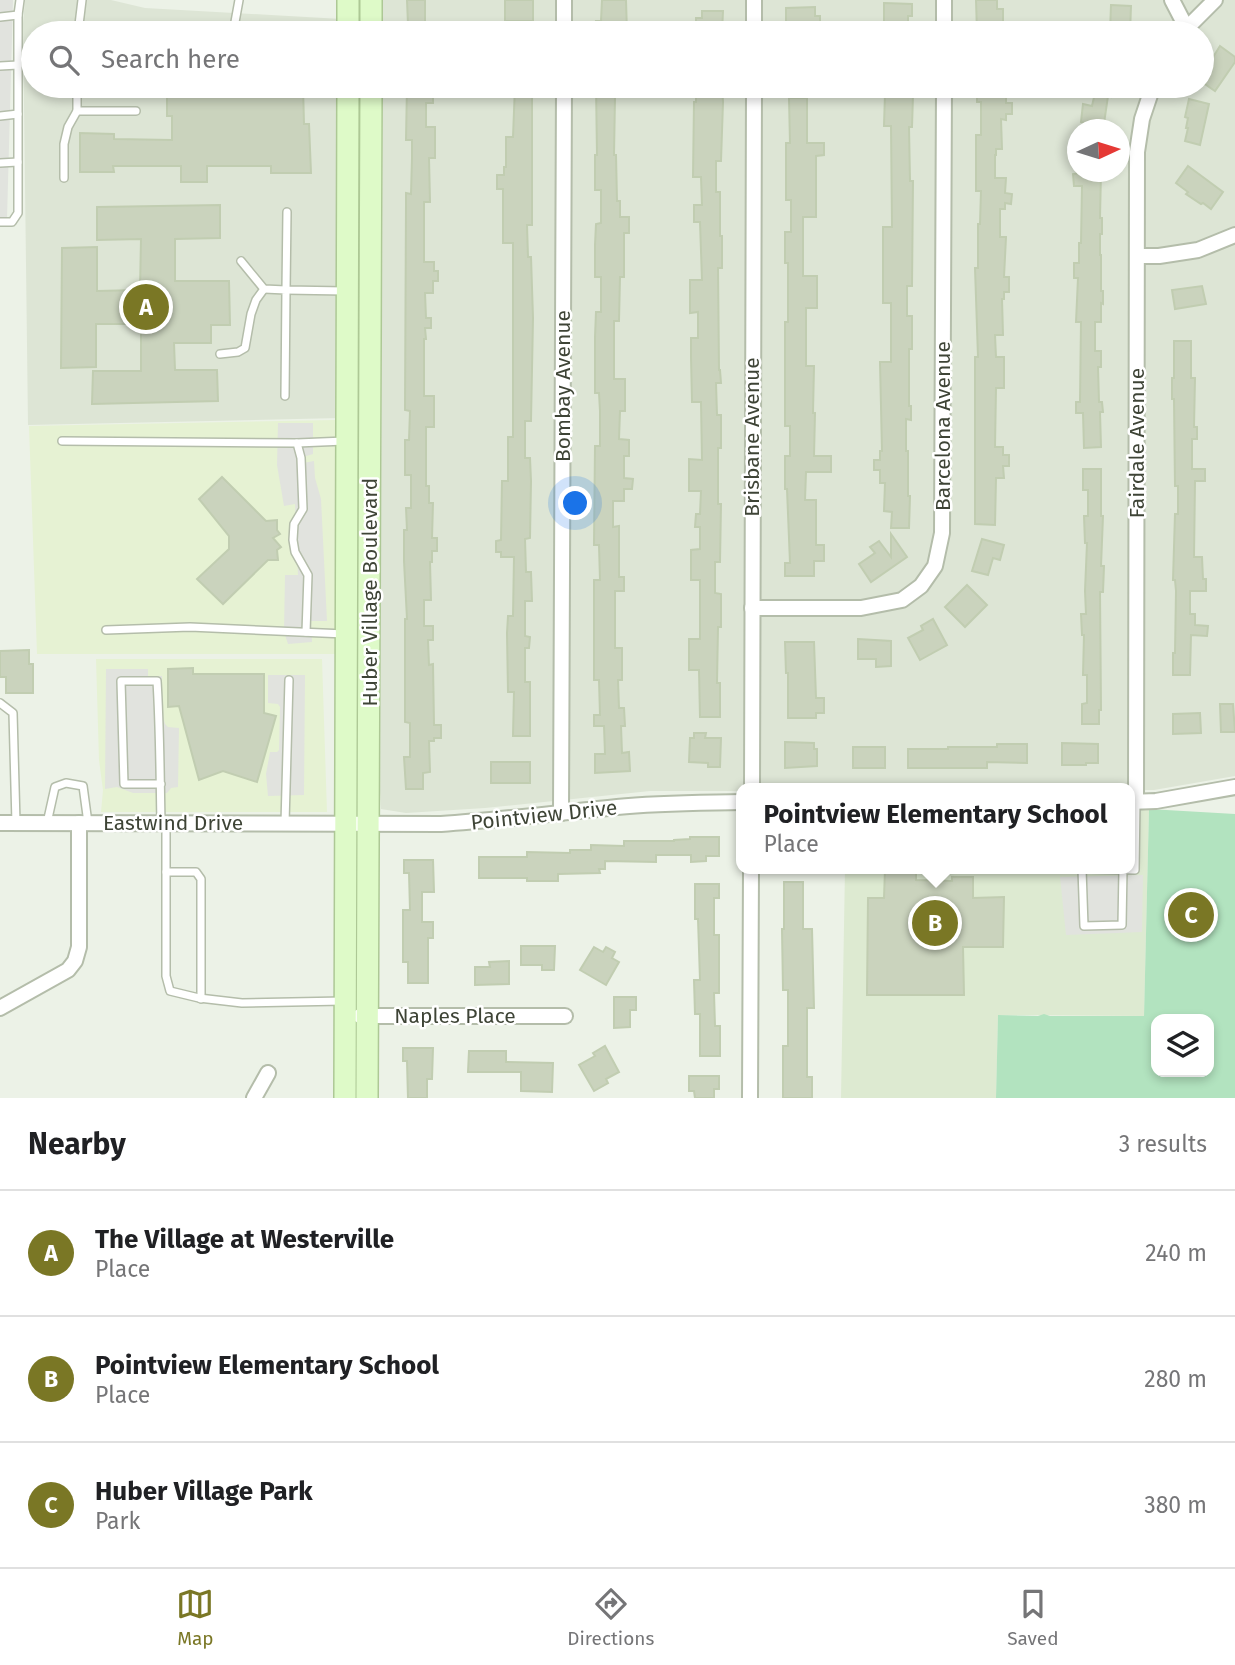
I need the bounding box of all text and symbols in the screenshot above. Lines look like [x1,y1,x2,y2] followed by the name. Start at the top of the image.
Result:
[21,21,1214,98] search box
[45,41,83,79] icon: search
[101,44,240,75] text: Search here
[1067,119,1130,182] north arrow
[123,281,169,333] pin: A
[550,310,576,462] street label: Bombay Avenue
[930,341,956,511] street label: Barcelona Avenue
[739,357,765,517] street label: Brisbane Avenue
[1124,368,1150,518] street label: Fairdale Avenue
[357,478,383,706] street label: Huber Village Boulevard
[558,486,592,520] your location
[736,783,1135,874] popup
[469,794,619,836] street label: Pointview Drive
[763,799,1108,830] text: Pointview Elementary School
[103,810,243,836] street label: Eastwind Drive
[763,830,819,858] text: Place
[1168,889,1214,941] pin: C
[912,897,958,949] pin: B
[394,1003,516,1029] street label: Naples Place
[1151,1014,1214,1077] map controls
[1151,1014,1214,1077] button: layers
[28,1126,126,1162] text: Nearby
[1119,1130,1207,1158] text: 3 results
[95,1224,394,1255] text: The Village at Westerville
[44,1239,58,1267] text: A
[1145,1239,1207,1267] text: 240 m
[95,1255,150,1283] text: Place
[95,1350,439,1381] text: Pointview Elementary School
[44,1365,58,1393] text: B
[1144,1365,1207,1393] text: 280 m
[95,1381,150,1409] text: Place
[95,1476,313,1507] text: Huber Village Park
[44,1491,58,1519] text: C
[1144,1491,1207,1519] text: 380 m
[95,1507,140,1535] text: Park
[176,1585,214,1650] tab: Map
[567,1585,654,1650] tab: Directions
[1007,1585,1059,1650] tab: Saved

